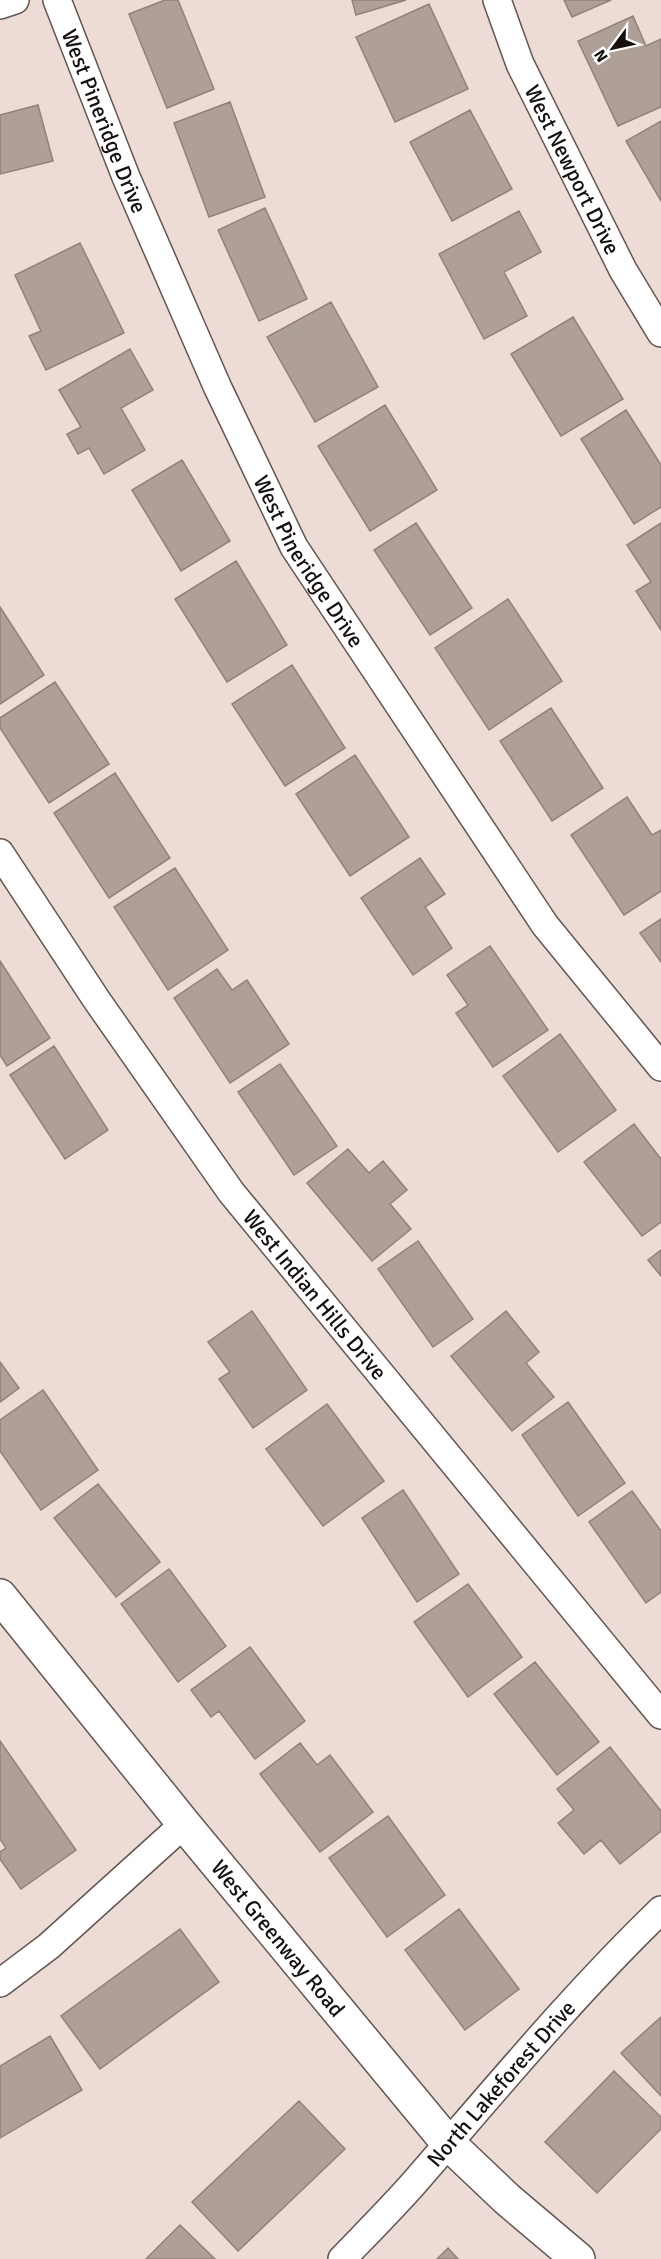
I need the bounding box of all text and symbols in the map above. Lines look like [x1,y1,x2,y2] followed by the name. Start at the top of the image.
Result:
[583,18,643,78] north arrow
[56,25,153,217] street label: West Pineridge Drive
[590,46,613,66] text: N
[519,80,626,259] street label: West Newport Drive
[248,471,370,652] street label: West Pineridge Drive
[237,1204,393,1385] street label: West Indian Hills Drive
[205,1854,351,2022] street label: West Greenway Road
[421,1995,581,2172] street label: North Lakeforest Drive

